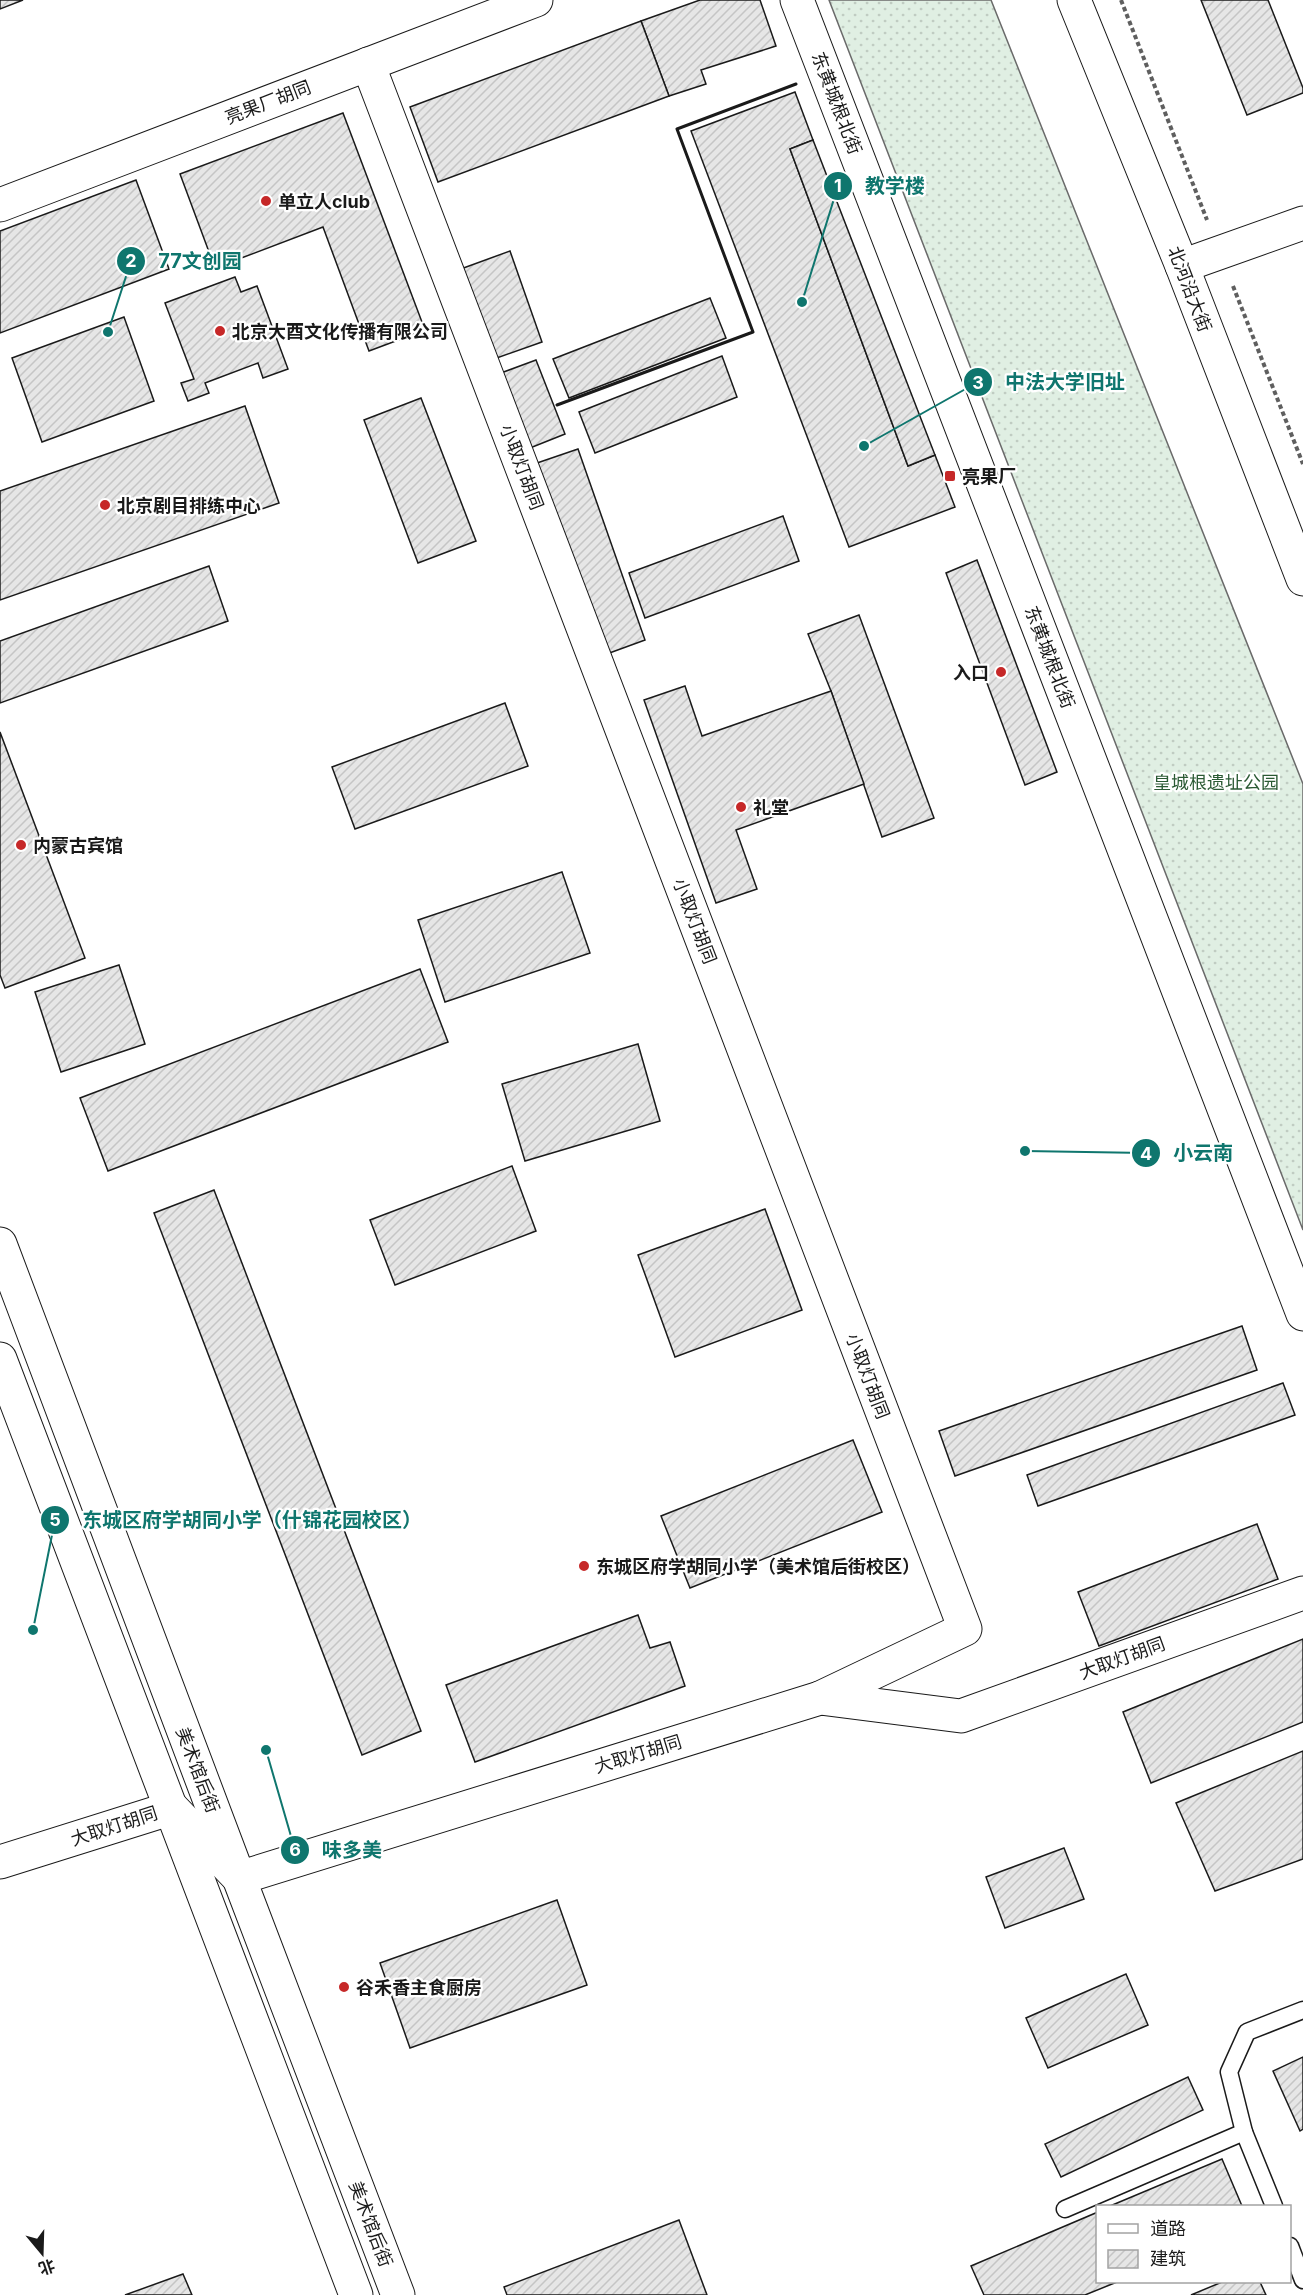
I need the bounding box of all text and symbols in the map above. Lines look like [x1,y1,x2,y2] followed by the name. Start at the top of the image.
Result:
[808,49,866,157] street label: 东黄城根北街
[222,76,314,128] street label: 亮果厂胡同
[823,167,937,205] callout: 教学楼
[865,174,925,198] text: 教学楼
[834,175,842,196] text: 1
[278,191,370,212] place label: 单立人club
[259,194,273,208] marker: 单立人club
[116,242,254,280] callout: 77文创园
[1164,243,1216,335] street label: 北河沿大街
[158,249,242,273] text: 77文创园
[125,250,137,271] text: 2
[232,321,448,342] place label: 北京大酉文化传播有限公司
[213,324,227,338] marker: 北京大酉文化传播有限公司
[963,363,1137,401] callout: 中法大学旧址
[1005,370,1125,394] text: 中法大学旧址
[972,372,984,393] text: 3
[496,421,548,513] street label: 小取灯胡同
[962,466,1016,487] place label: 亮果厂
[943,469,957,483] marker: 亮果厂
[117,495,261,516] place label: 北京剧目排练中心
[98,498,112,512] marker: 北京剧目排练中心
[1021,603,1079,711] street label: 东黄城根北街
[953,662,989,683] place label: 入口
[994,665,1008,679] marker: 入口
[1153,772,1279,793] park label: 皇城根遗址公园
[753,797,789,818] place label: 礼堂
[734,800,748,814] marker: 礼堂
[33,835,123,856] place label: 内蒙古宾馆
[14,838,28,852] marker: 内蒙古宾馆
[669,875,721,967] street label: 小取灯胡同
[1131,1134,1245,1172] callout: 小云南
[1173,1141,1233,1165] text: 小云南
[1140,1143,1152,1164] text: 4
[842,1330,894,1422] street label: 小取灯胡同
[40,1501,434,1539] callout: 东城区府学胡同小学（什锦花园校区）
[82,1508,422,1532] text: 东城区府学胡同小学（什锦花园校区）
[49,1509,61,1530] text: 5
[596,1556,920,1577] place label: 东城区府学胡同小学（美术馆后街校区）
[577,1559,591,1573] marker: 东城区府学胡同小学（美术馆后街校区）
[1076,1633,1168,1683] street label: 大取灯胡同
[172,1724,224,1816] street label: 美术馆后街
[592,1731,684,1777] street label: 大取灯胡同
[68,1802,160,1850] street label: 大取灯胡同
[280,1831,394,1869] callout: 味多美
[322,1838,382,1862] text: 味多美
[289,1839,301,1860] text: 6
[356,1977,482,1998] place label: 谷禾香主食厨房
[337,1980,351,1994] marker: 谷禾香主食厨房
[345,2178,397,2270] street label: 美术馆后街
[1096,2205,1291,2283] legend
[1150,2218,1186,2239] text: 道路
[12,2223,72,2283] north arrow
[1150,2248,1186,2269] text: 建筑
[36,2255,58,2279] text: 北

